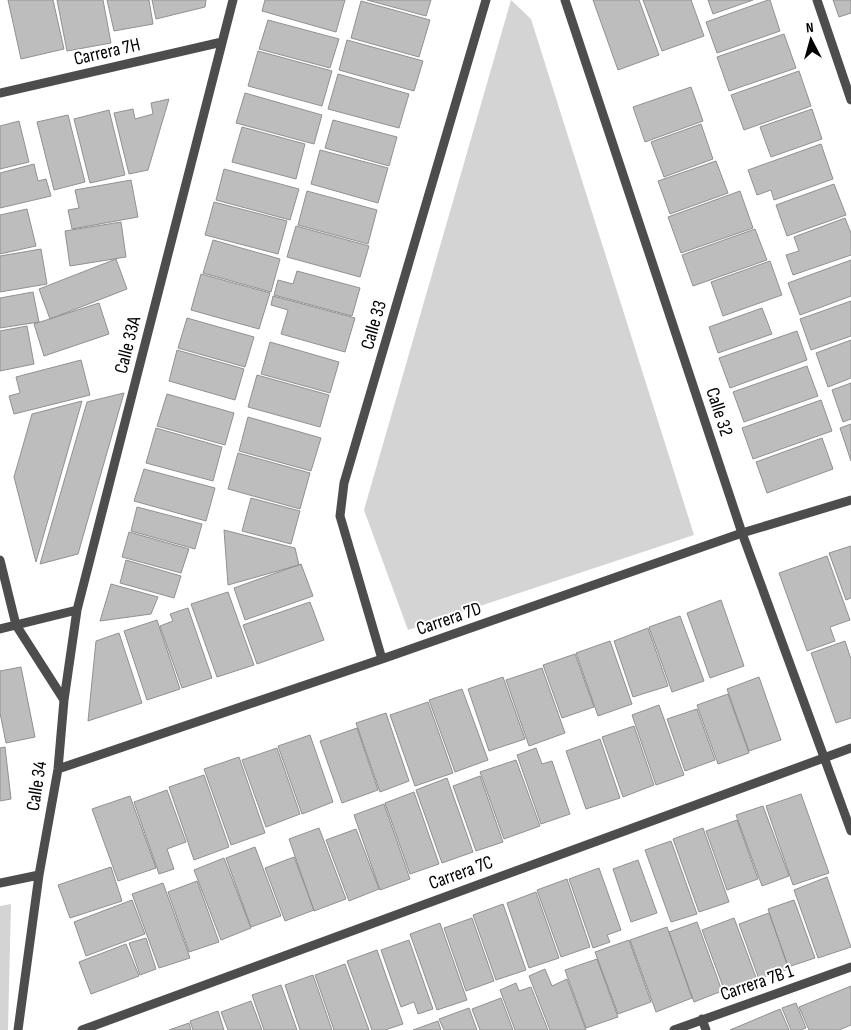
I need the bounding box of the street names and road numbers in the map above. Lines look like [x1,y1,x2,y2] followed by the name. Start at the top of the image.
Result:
[72,33,142,71] street label: Carrera 7H
[356,298,392,352] street label: Calle 33
[110,313,146,376] street label: Calle 33A
[700,385,738,439] street label: Calle 32
[414,597,484,641] street label: Carrera 7D
[22,760,52,812] street label: Calle 34
[426,851,496,895] street label: Carrera 7C
[717,960,797,1006] street label: Carrera 7B 1

